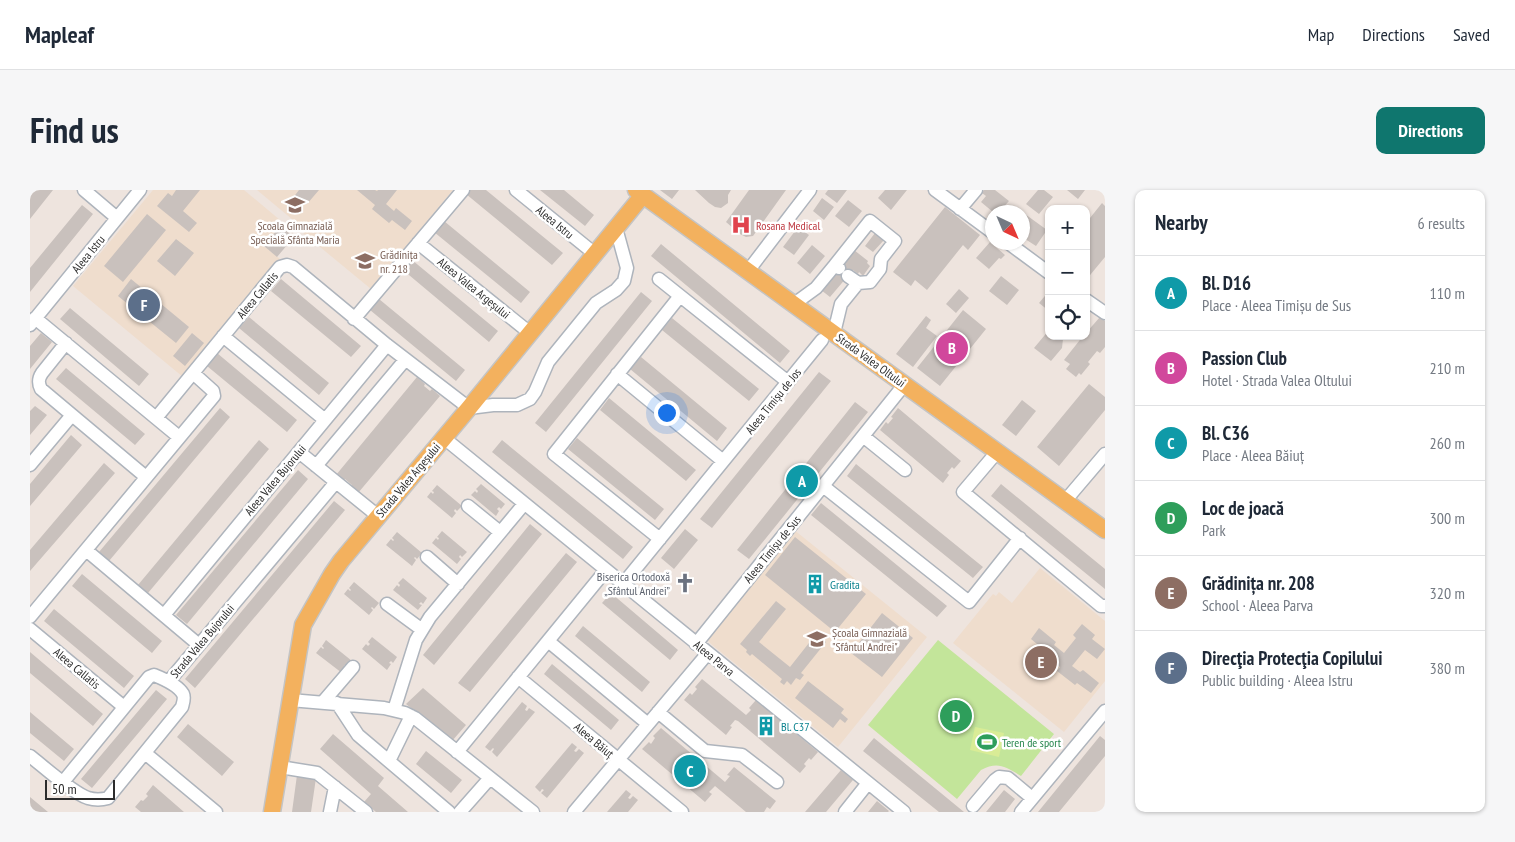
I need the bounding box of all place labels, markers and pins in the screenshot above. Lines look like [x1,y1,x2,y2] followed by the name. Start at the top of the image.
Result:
[284,194,306,216] school or university icon: Școala Gimnazială Specială Sfânta Maria
[730,214,752,236] hospital icon: Rosana Medical
[250,218,340,247] place label: Școala Gimnazială Specială Sfânta Maria
[756,218,820,233] place label: Rosana Medical
[380,247,418,276] place label: Grădinița nr. 218
[354,250,376,272] school or university icon: Grădinița nr. 218
[128,286,160,324] pin: F
[936,329,968,367] pin: B
[786,462,818,500] pin: A
[597,569,671,598] place label: Biserica Ortodoxă „Sfântul Andrei”
[674,572,696,594] church icon: Biserica Ortodoxă „Sfântul Andrei”
[804,573,826,595] building icon: Gradita
[830,577,860,592] place label: Gradita
[832,625,907,654] place label: Școala Gimnazială "Sfântul Andrei"
[806,628,828,650] school or university icon: Școala Gimnazială "Sfântul Andrei"
[1025,643,1057,681] pin: E
[940,697,972,735] pin: D
[755,715,777,737] building icon: Bl. C37
[781,719,810,734] place label: Bl. C37
[976,731,998,753] sports icon: Teren de sport
[1002,735,1062,750] place label: Teren de sport
[674,752,706,790] pin: C

